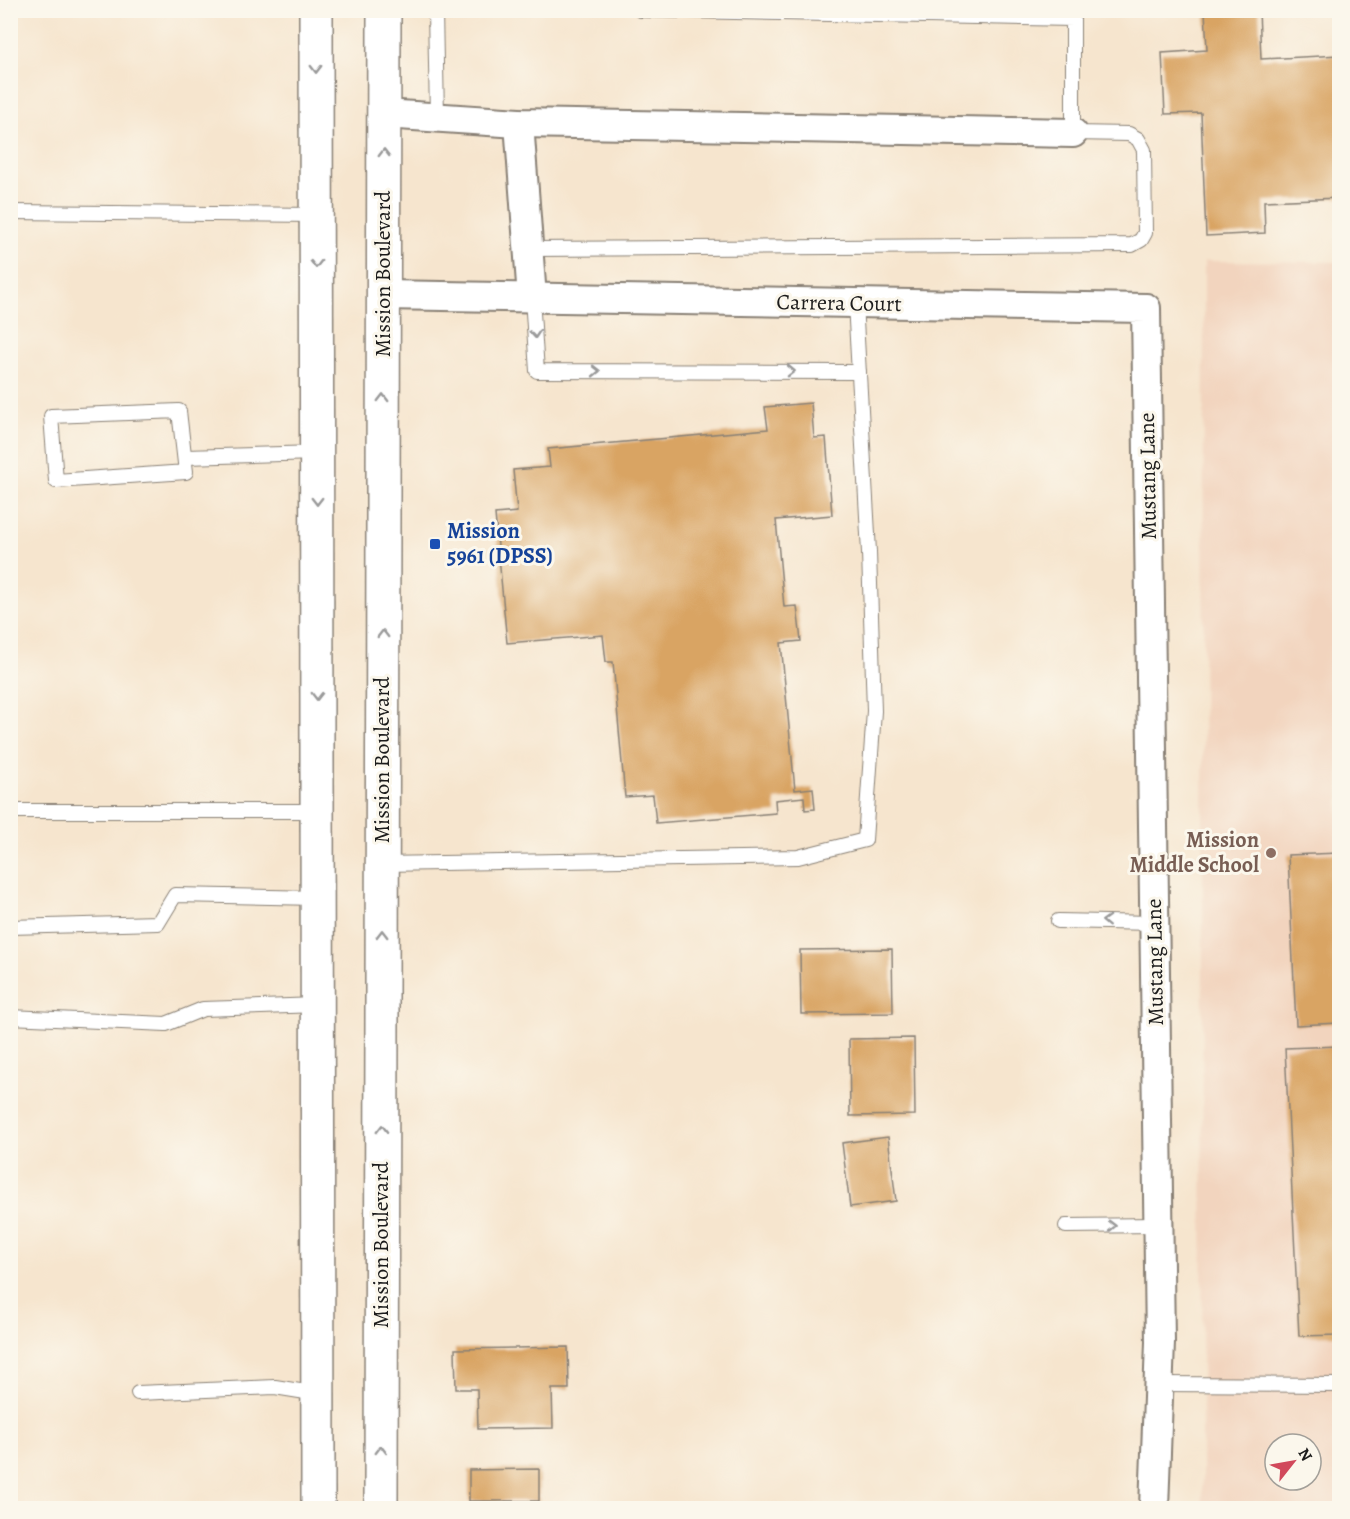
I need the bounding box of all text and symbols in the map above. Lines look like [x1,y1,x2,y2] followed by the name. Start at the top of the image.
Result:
[310,64,322,73] one-way arrow
[378,148,390,157] one-way arrow
[368,191,398,357] street label: Mission Boulevard
[310,259,322,268] one-way arrow
[776,287,902,319] street label: Carrera Court
[528,330,541,339] one-way arrow
[591,365,600,377] one-way arrow
[786,365,795,377] one-way arrow
[377,394,389,403] one-way arrow
[1132,412,1164,540] street label: Mustang Lane
[311,496,323,505] one-way arrow
[447,516,553,571] place label: Mission 5961 (DPSS)
[428,537,442,551] marker: Mission 5961 (DPSS)
[376,630,389,639] one-way arrow
[367,677,397,843] street label: Mission Boulevard
[311,691,323,700] one-way arrow
[1129,825,1259,880] place label: Mission Middle School
[1264,846,1278,860] marker: Mission Middle School
[1139,898,1171,1026] street label: Mustang Lane
[1102,915,1111,928] one-way arrow
[376,930,388,939] one-way arrow
[376,1125,388,1134] one-way arrow
[366,1162,396,1328] street label: Mission Boulevard
[1108,1220,1117,1232] one-way arrow
[1263,1432,1323,1492] north arrow
[1293,1444,1318,1466] text: N
[375,1446,387,1455] one-way arrow

